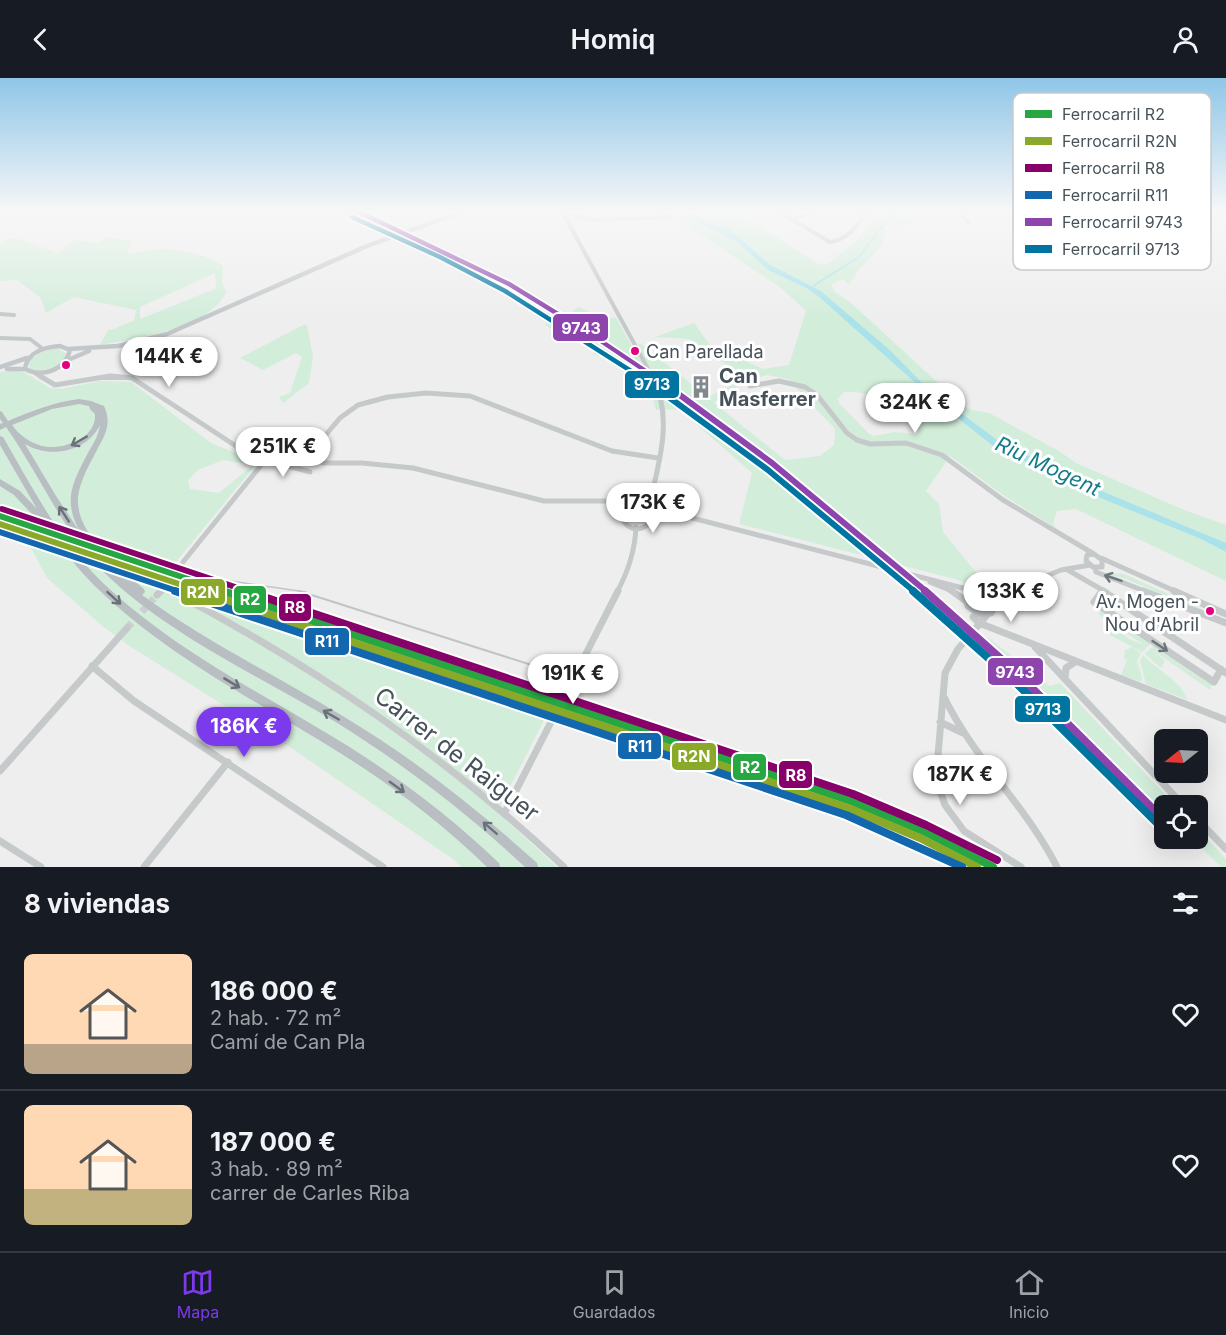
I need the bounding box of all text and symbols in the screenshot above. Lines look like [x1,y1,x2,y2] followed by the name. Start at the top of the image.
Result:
[24,23,57,56] icon: back
[571,23,655,56] text: Homiq
[1169,23,1202,56] icon: person
[1013,93,1211,270] legend
[1062,104,1165,124] text: Ferrocarril R2
[1062,131,1177,151] text: Ferrocarril R2N
[1062,158,1165,178] text: Ferrocarril R8
[1062,185,1168,205] text: Ferrocarril R11
[1062,212,1183,232] text: Ferrocarril 9743
[1062,239,1180,259] text: Ferrocarril 9713
[552,313,609,342] line badge: 9743
[561,318,601,338] text: 9743
[120,337,218,388] pin: 144K €
[646,341,763,362] place label: Can Parellada
[135,344,203,368] text: 144K €
[629,345,641,357] marker: Can Parellada
[60,359,72,371] unlabelled marker
[719,364,816,411] place label: Can Masferrer
[624,370,680,399] line badge: 9713
[634,374,670,394] text: 9713
[688,374,714,400] building icon: Can Masferrer
[866,383,964,434] pin: 324K €
[879,390,951,414] text: 324K €
[234,427,332,478] pin: 251K €
[992,431,1105,502] water label: Riu Mogent
[250,434,316,458] text: 251K €
[71,435,88,447] one-way arrow
[604,483,702,534] pin: 173K €
[620,490,686,514] text: 173K €
[58,506,71,523] one-way arrow
[962,572,1060,623] pin: 133K €
[1104,572,1123,583] one-way arrow
[180,578,226,606] line badge: R2N
[977,579,1045,603] text: 133K €
[187,582,219,602] text: R2N
[233,585,267,614] line badge: R2
[240,589,260,609] text: R2
[106,591,121,605] one-way arrow
[1096,591,1199,635] place label: Av. Mogen - Nou d'Abril
[278,593,312,622] line badge: R8
[285,597,305,617] text: R8
[1204,605,1216,617] marker: Av. Mogen - Nou d'Abril
[304,627,350,656] line badge: R11
[315,631,339,651] text: R11
[1151,640,1168,652] one-way arrow
[524,654,622,705] pin: 191K €
[987,657,1044,686] line badge: 9743
[541,661,605,685] text: 191K €
[995,662,1035,682] text: 9743
[223,678,240,690] one-way arrow
[369,681,545,827] street label: Carrer de Raiguer
[1014,695,1071,723] line badge: 9713
[1025,699,1061,719] text: 9713
[195,707,293,758] pin: 186K €
[323,709,340,721] one-way arrow
[210,714,278,738] text: 186K €
[1154,729,1208,783] north arrow
[1154,729,1208,849] map controls
[617,732,662,760] line badge: R11
[628,736,652,756] text: R11
[671,742,717,771] line badge: R2N
[678,746,710,766] text: R2N
[732,753,767,781] line badge: R2
[911,755,1009,806] pin: 187K €
[740,757,760,777] text: R2
[778,760,813,789] line badge: R8
[927,762,993,786] text: 187K €
[786,765,806,785] text: R8
[389,781,405,793] one-way arrow
[1154,795,1208,849] button: locate
[483,821,498,835] one-way arrow
[1169,887,1202,920] icon: filters
[24,888,170,919] text: 8 viviendas
[210,975,338,1006] text: 186 000 €
[72,978,144,1050] icon: home
[1169,998,1202,1031] icon: heart
[210,1006,341,1030] text: 2 hab. · 72 m²
[210,1030,366,1054] text: Camí de Can Pla
[210,1126,336,1157] text: 187 000 €
[72,1129,144,1201] icon: home
[1169,1149,1202,1182] icon: heart
[210,1157,343,1181] text: 3 hab. · 89 m²
[210,1181,410,1205] text: carrer de Carles Riba
[177,1266,219,1322] tab: Mapa
[573,1266,655,1322] tab: Guardados
[1009,1266,1049,1322] tab: Inicio

